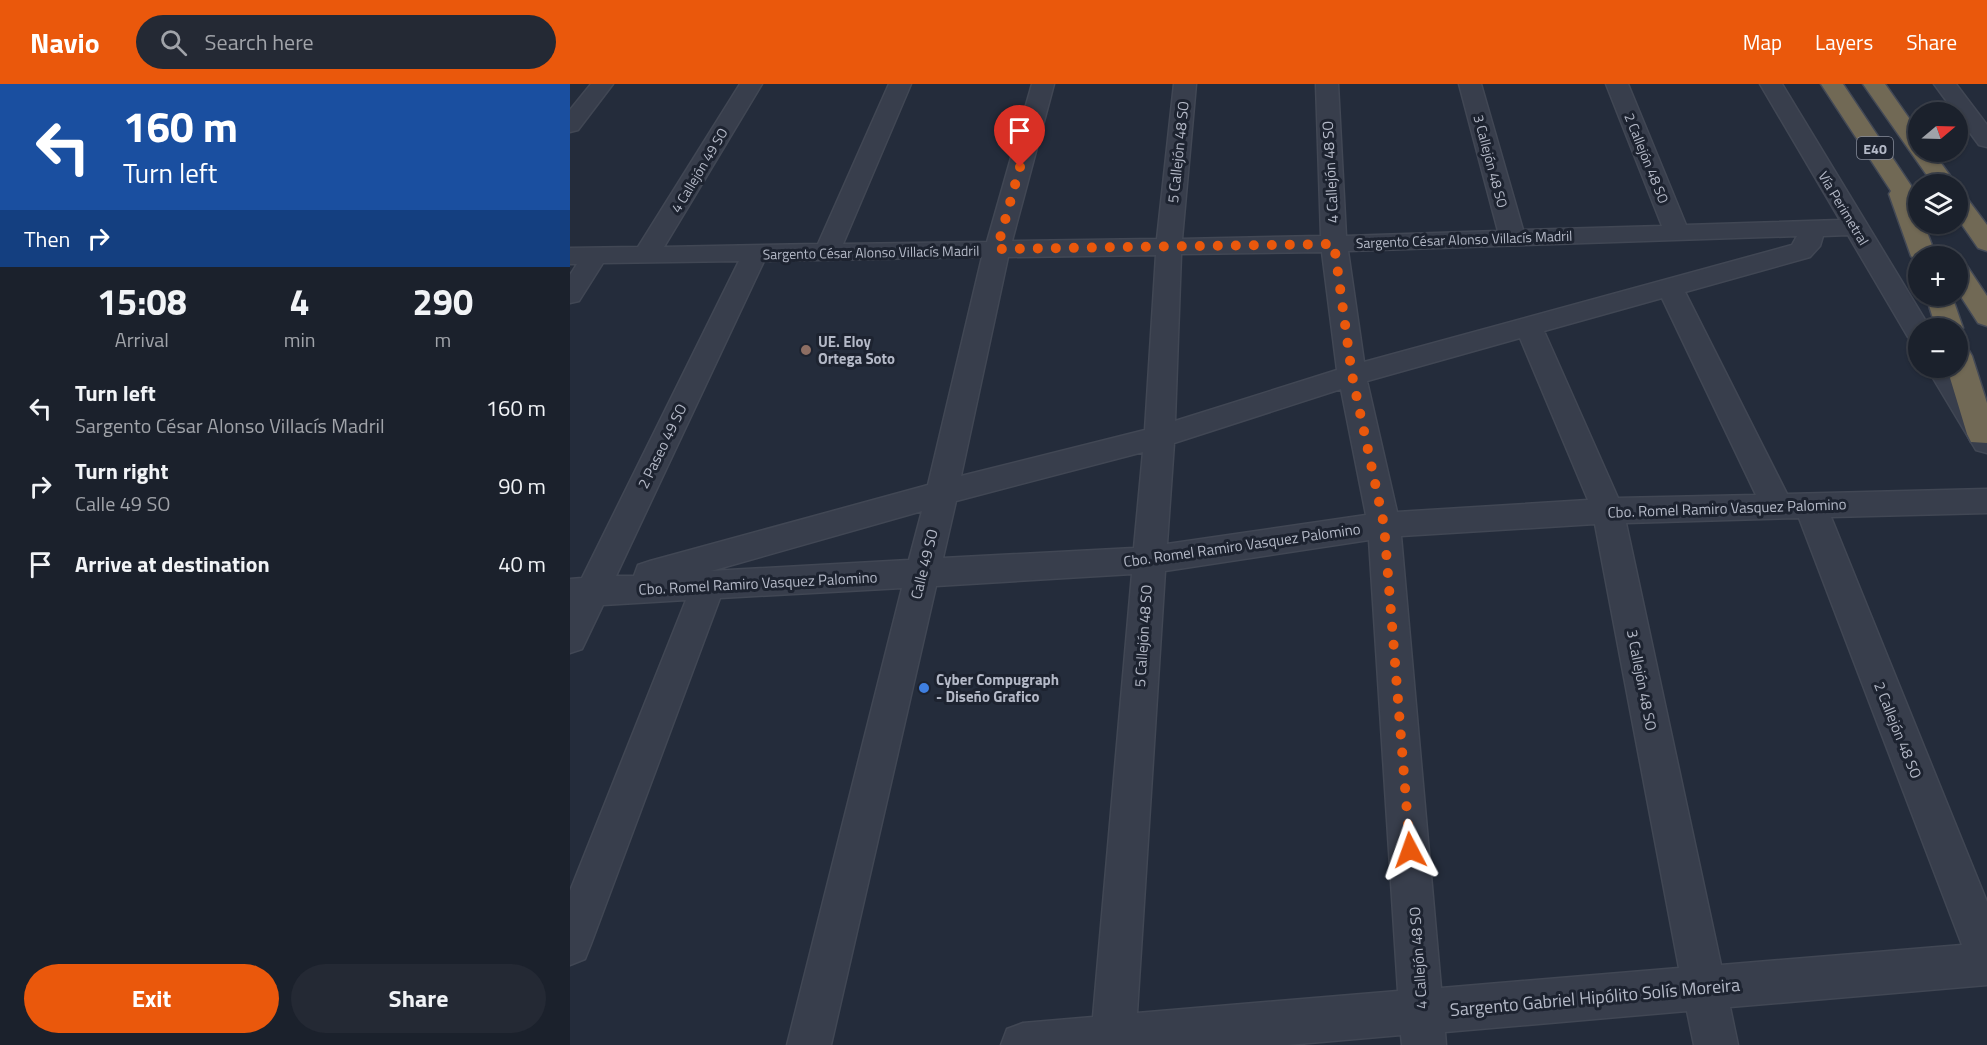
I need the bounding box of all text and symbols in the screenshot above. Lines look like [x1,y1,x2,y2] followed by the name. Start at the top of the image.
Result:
[136,15,556,69] search box
[30,21,100,64] text: Navio
[205,25,314,59] text: Search here
[157,26,190,59] icon: search
[1743,26,1782,58] text: Map
[1815,26,1873,58] text: Layers
[1906,26,1957,58] text: Share
[123,94,238,158] text: 160 m
[1161,100,1195,204] street label: 5 Callejón 48 SO
[1908,102,1968,162] north arrow
[1908,102,1968,378] map controls
[994,105,1045,167] pin
[24,108,102,186] icon: left
[1619,110,1675,206] street label: 2 Callejón 48 SO
[1468,112,1514,210] street label: 3 Callejón 48 SO
[1003,114,1036,147] icon: arrive
[1316,120,1344,224] street label: 4 Callejón 48 SO
[665,124,733,216] street label: 4 Callejón 49 SO
[1857,137,1893,159] road number: E40
[123,152,217,193] text: Turn left
[1814,167,1874,249] street label: Vía Perimetral
[1908,174,1968,234] button: layers
[24,222,70,256] text: Then
[82,222,115,255] icon: right
[1355,225,1573,253] street label: Sargento César Alonso Villacís Madril
[762,240,980,264] street label: Sargento César Alonso Villacís Madril
[1908,246,1968,306] button: +
[97,274,187,329] text: 15:08
[290,274,310,329] text: 4
[413,274,473,329] text: 290
[1908,318,1968,378] button: −
[115,324,169,355] text: Arrival
[284,324,316,355] text: min
[434,324,451,355] text: m
[818,330,895,370] place label: UE. Eloy Ortega Soto
[799,343,813,357] marker: UE. Eloy Ortega Soto
[75,376,156,410] text: Turn left
[486,391,546,425] text: 160 m
[24,392,57,425] icon: left
[632,400,693,492] street label: 2 Paseo 49 SO
[75,410,385,441] text: Sargento César Alonso Villacís Madril
[75,454,169,488] text: Turn right
[498,469,546,503] text: 90 m
[24,470,57,503] icon: right
[75,488,170,519] text: Calle 49 SO
[1607,492,1847,524] street label: Cbo. Romel Ramiro Vasquez Palomino
[1122,517,1362,573] street label: Cbo. Romel Ramiro Vasquez Palomino
[904,526,944,602] street label: Calle 49 SO
[75,547,270,581] text: Arrive at destination
[498,547,546,581] text: 40 m
[24,548,57,581] icon: arrive
[638,565,878,601] street label: Cbo. Romel Ramiro Vasquez Palomino
[1128,584,1158,688] street label: 5 Callejón 48 SO
[1621,627,1663,733] street label: 3 Callejón 48 SO
[936,668,1059,708] place label: Cyber Compugraph - Diseño Grafico
[1868,678,1928,782] street label: 2 Callejón 48 SO
[917,681,931,695] marker: Cyber Compugraph - Diseño Grafico
[1378,818,1442,882] position arrow
[1403,906,1433,1010] street label: 4 Callejón 48 SO
[24,964,279,1033] button: Exit
[291,964,546,1033] button: Share
[1449,971,1741,1023] street label: Sargento Gabriel Hipólito Solís Moreira

